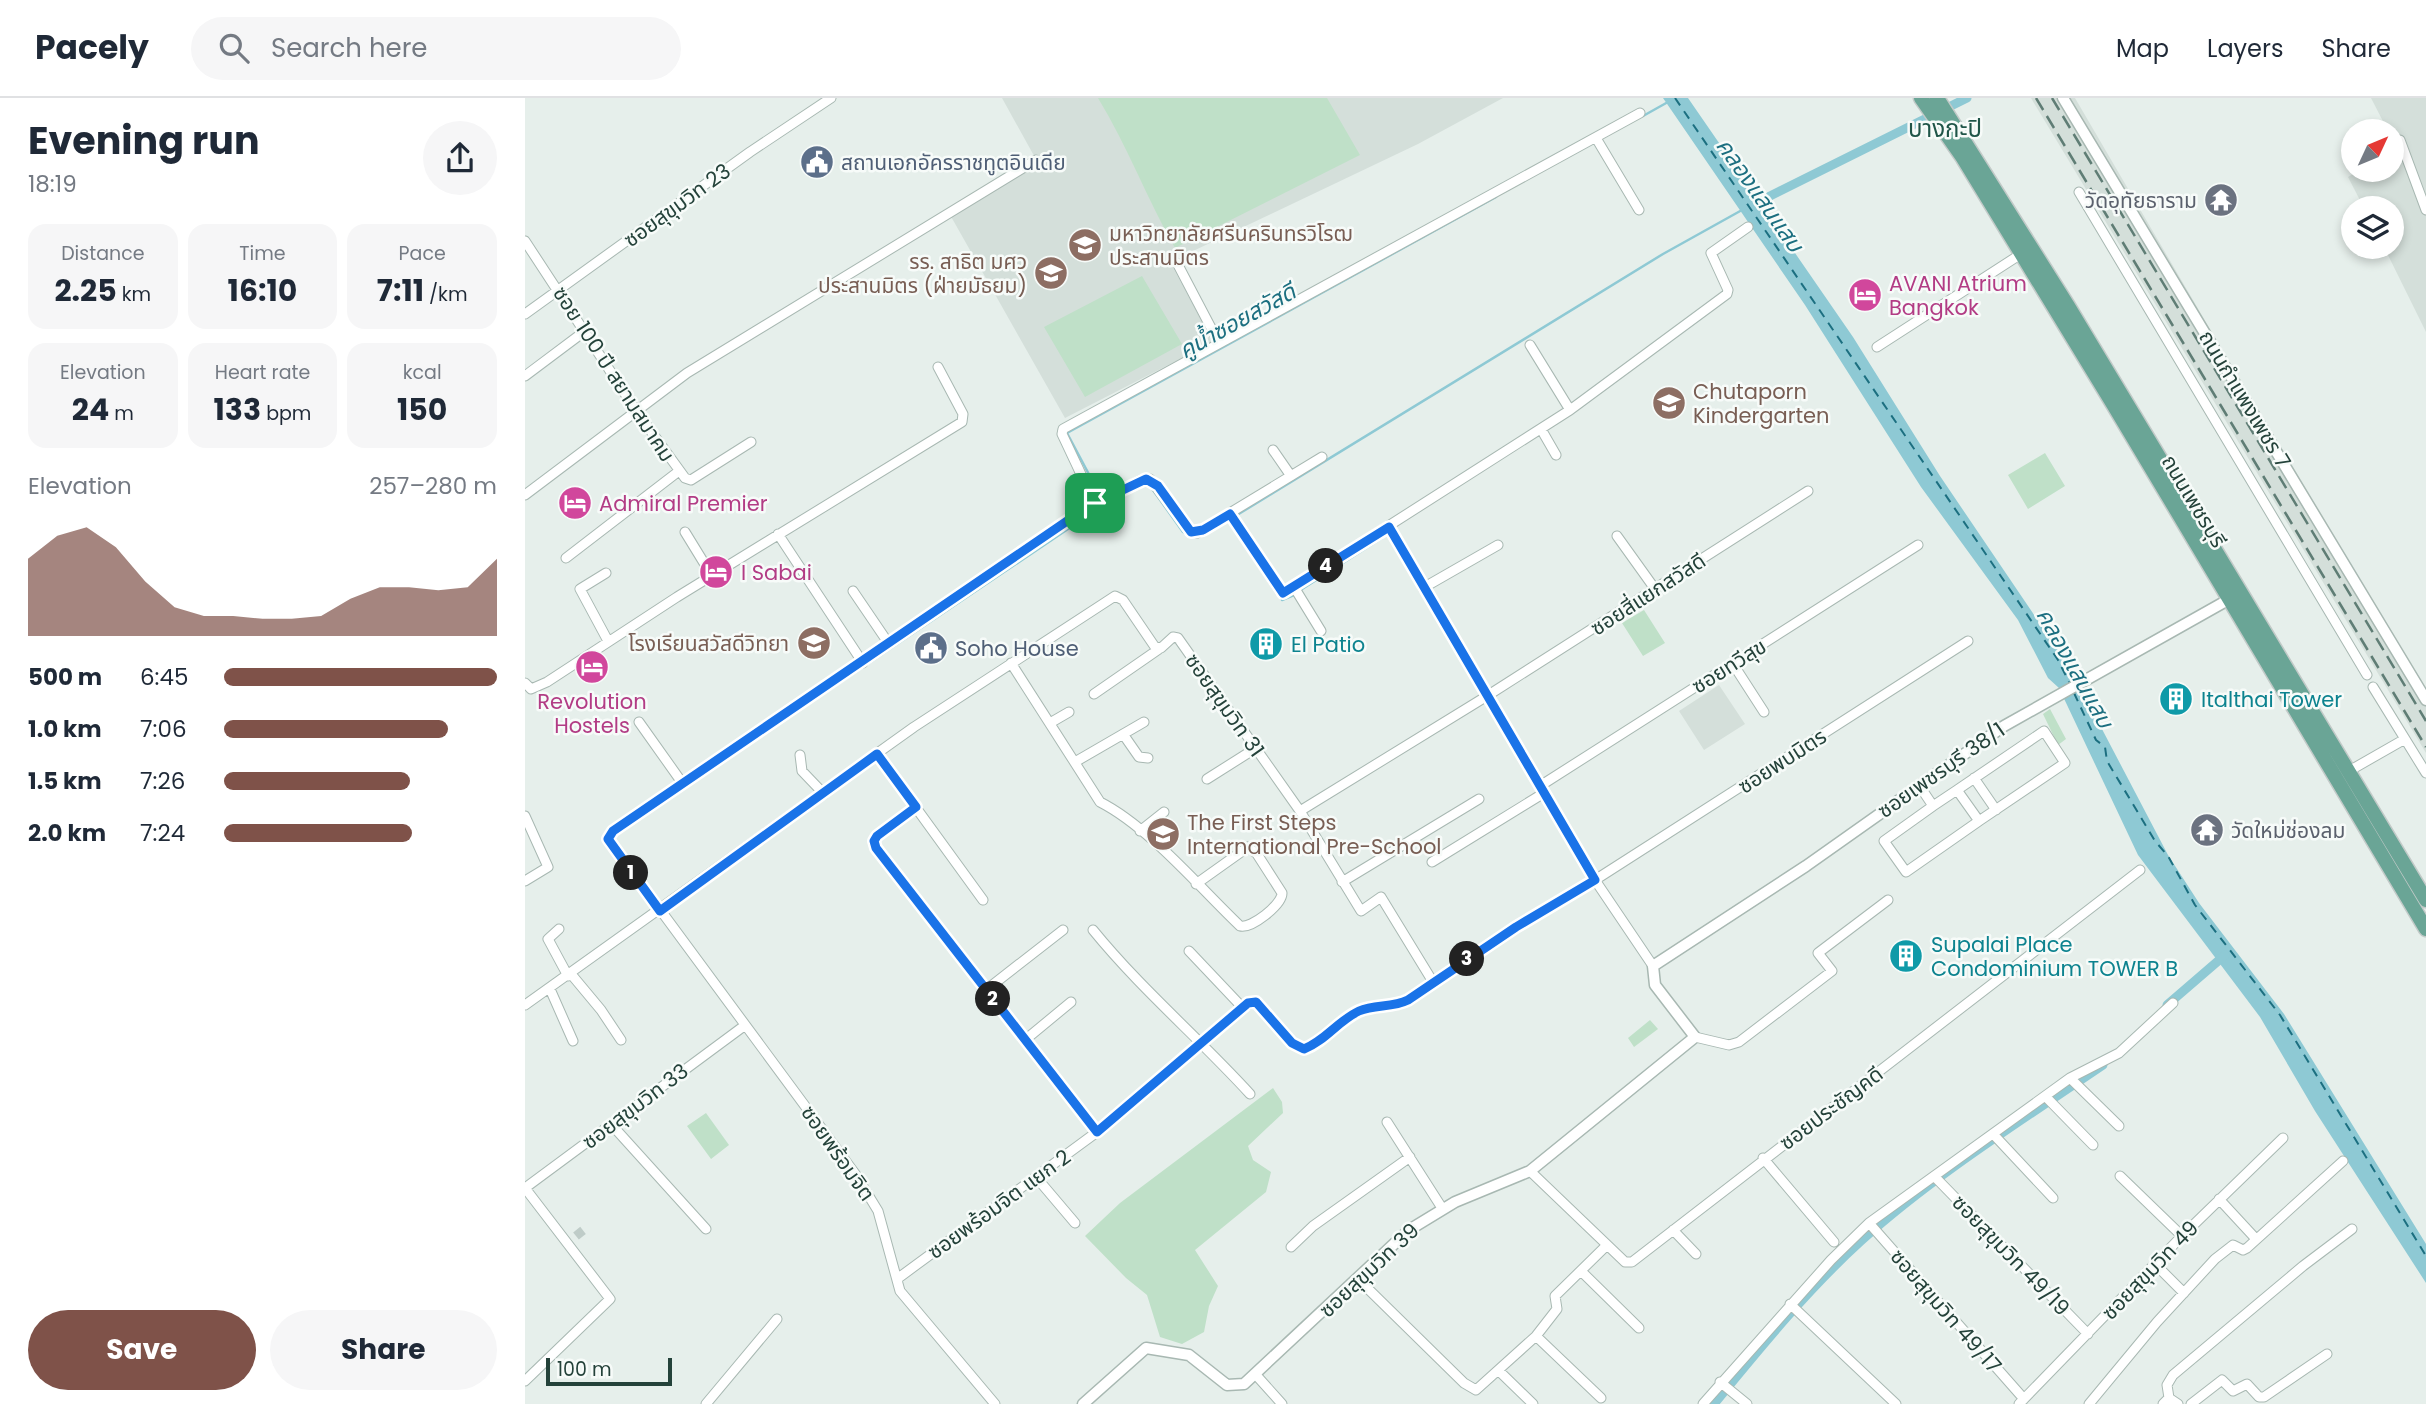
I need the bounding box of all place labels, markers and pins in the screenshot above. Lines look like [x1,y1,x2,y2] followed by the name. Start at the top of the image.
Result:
[798,143,836,181] public building icon: สถานเอกอัครราชทูตอินเดีย
[841,148,1066,177] place label: สถานเอกอัครราชทูตอินเดีย
[2202,181,2240,219] temple icon: วัดอุทัยธาราม
[2085,186,2197,215] place label: วัดอุทัยธาราม
[1109,219,1353,272] place label: มหาวิทยาลัยศรีนครินทรวิโรฒ ประสานมิตร
[1066,226,1104,264] school or university icon: มหาวิทยาลัยศรีนครินทรวิโรฒ ประสานมิตร
[818,247,1027,300] place label: รร. สาธิต มศว ประสานมิตร (ฝ่ายมัธยม)
[1032,254,1070,292] school or university icon: รร. สาธิต มศว ประสานมิตร (ฝ่ายมัธยม)
[1889,269,2027,322] place label: AVANI Atrium Bangkok
[1846,276,1884,314] hotel icon: AVANI Atrium Bangkok
[1693,377,1830,430] place label: Chutaporn Kindergarten
[1650,384,1688,422] school or university icon: Chutaporn Kindergarten
[1065,473,1125,533] pin
[556,484,594,522] hotel icon: Admiral Premier
[599,489,768,518] place label: Admiral Premier
[1309,548,1343,584] pin: 4
[697,553,735,591] hotel icon: I Sabai
[741,558,812,587] place label: I Sabai
[795,624,833,662] school or university icon: โรงเรียนสวัสดีวิทยา
[1247,625,1285,663] building icon: El Patio
[628,629,789,658] place label: โรงเรียนสวัสดีวิทยา
[912,629,950,667] public building icon: Soho House
[1291,630,1365,659] place label: El Patio
[955,634,1079,663] place label: Soho House
[573,648,611,686] hotel icon: Revolution Hostels
[2157,680,2195,718] building icon: Italthai Tower
[2201,685,2342,714] place label: Italthai Tower
[537,687,647,740] place label: Revolution Hostels
[1187,808,1442,861] place label: The First Steps International Pre-School
[2188,811,2226,849] temple icon: วัดใหม่ช่องลม
[1144,815,1182,853] school or university icon: The First Steps International Pre-School
[2231,816,2345,845] place label: วัดใหม่ช่องลม
[613,856,649,890] pin: 1
[1931,930,2178,983] place label: Supalai Place Condominium TOWER B
[1887,937,1925,975] building icon: Supalai Place Condominium TOWER B
[1450,942,1485,976] pin: 3
[975,982,1011,1016] pin: 2

